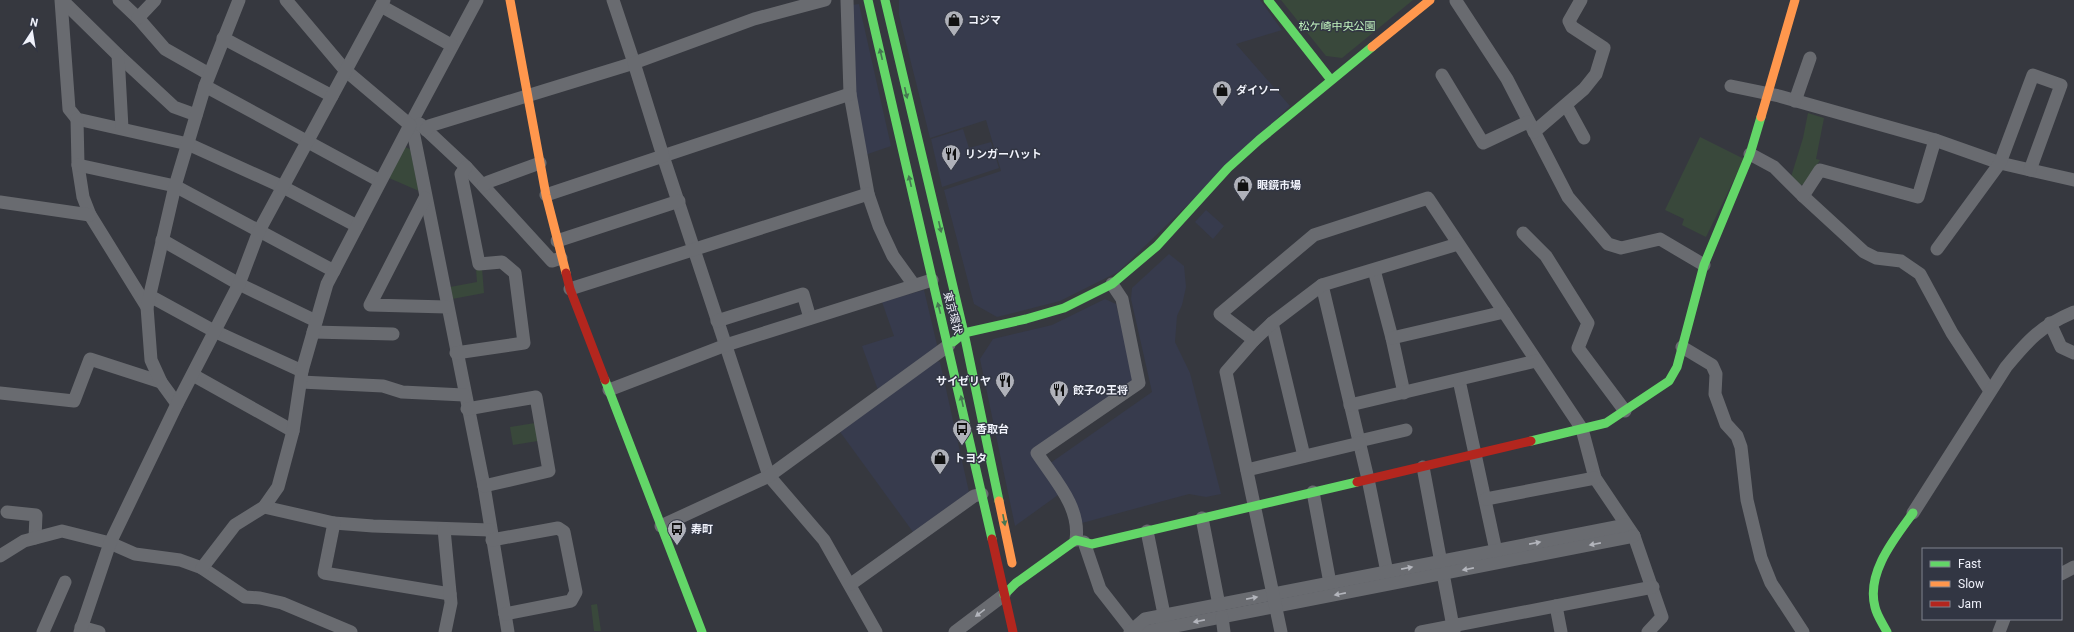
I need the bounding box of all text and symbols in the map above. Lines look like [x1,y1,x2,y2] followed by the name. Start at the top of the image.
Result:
[943,9,965,37] shop icon: コジマ
[12,12,52,52] north arrow
[968,14,1001,27] place label: コジマ
[29,16,39,30] text: N
[1299,20,1376,33] park label: 松ケ崎中央公園
[878,48,884,60] one-way arrow
[1211,79,1233,107] shop icon: ダイソー
[1236,84,1280,97] place label: ダイソー
[903,86,909,99] one-way arrow
[940,143,962,171] restaurant icon: リンガーハット
[965,148,1042,161] place label: リンガーハット
[1232,174,1254,202] shop icon: 眼鏡市場
[906,175,912,187] one-way arrow
[1257,179,1301,192] place label: 眼鏡市場
[937,221,943,234] one-way arrow
[941,290,965,337] street label: 東京環状
[936,301,942,314] one-way arrow
[994,370,1016,398] restaurant icon: サイゼリヤ
[936,375,991,388] place label: サイゼリヤ
[1048,379,1070,407] restaurant icon: 餃子の王将
[1073,384,1128,397] place label: 餃子の王将
[958,395,964,408] one-way arrow
[951,418,973,446] bus stop icon: 香取台
[976,423,1009,436] place label: 香取台
[929,447,951,475] shop icon: トヨタ
[954,452,987,465] place label: トヨタ
[1001,514,1007,526] one-way arrow
[666,518,688,546] bus stop icon: 寿町
[691,523,713,536] place label: 寿町
[1529,540,1541,546] one-way arrow
[1589,541,1602,547] one-way arrow
[1922,548,2062,620] legend
[1958,557,1981,571] text: Fast
[1401,565,1413,571] one-way arrow
[1462,566,1474,572] one-way arrow
[1958,577,1984,591] text: Slow
[1334,591,1346,597] one-way arrow
[1246,595,1258,601] one-way arrow
[1958,597,1982,611] text: Jam
[974,609,985,618] one-way arrow
[1193,619,1205,625] one-way arrow

